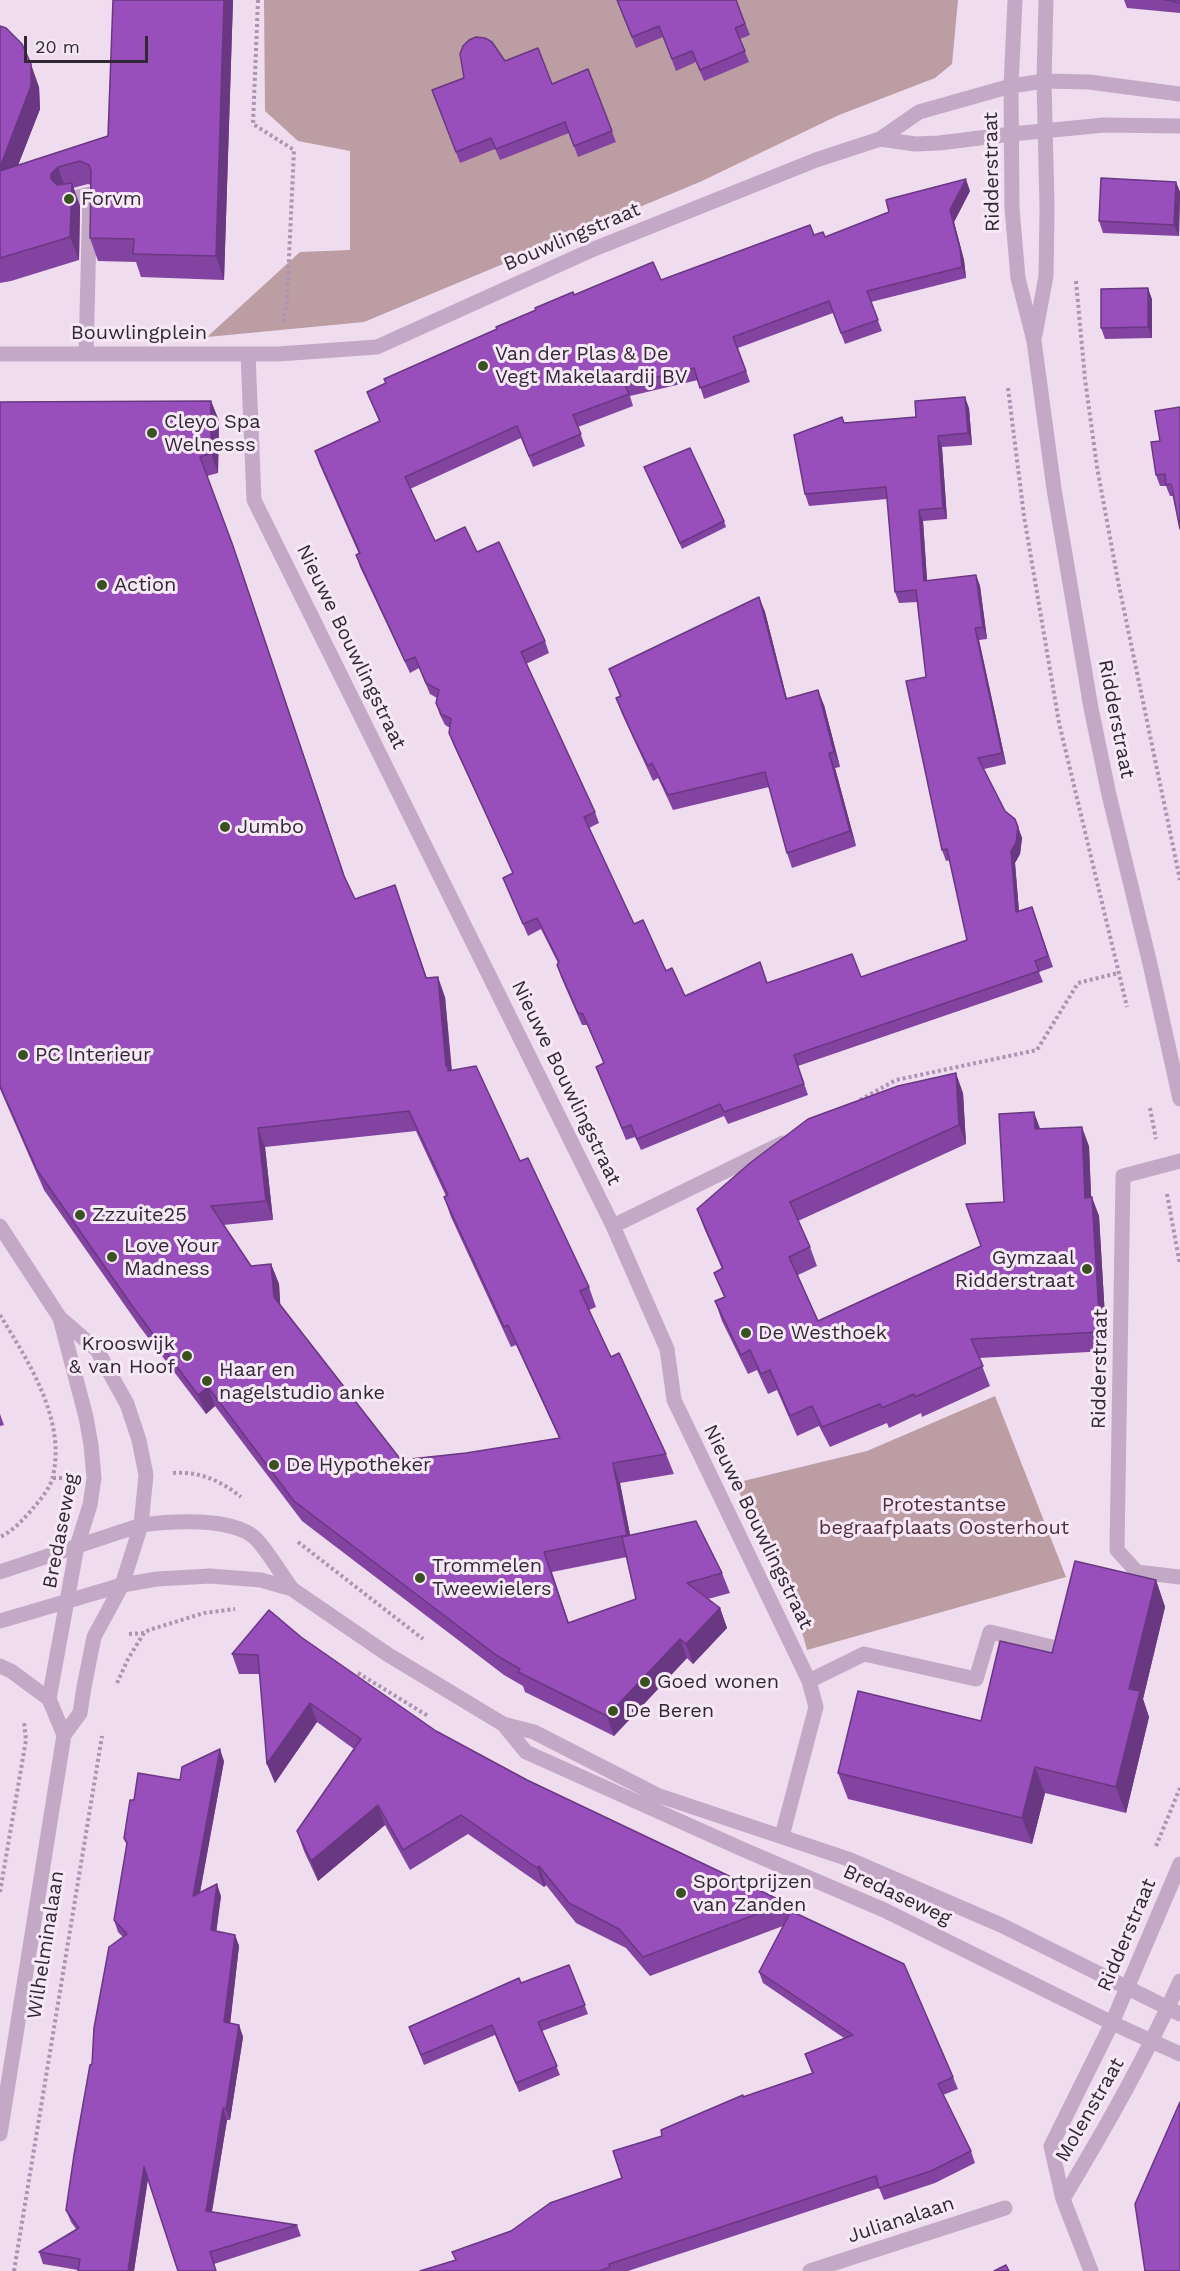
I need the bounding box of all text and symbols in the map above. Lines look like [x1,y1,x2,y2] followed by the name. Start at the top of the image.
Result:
[27,24,152,62] scale bar
[35,36,80,57] text: 20 m
[979,112,1005,232] street label: Ridderstraat
[81,187,142,211] place label: Forvm
[62,192,76,206] marker: Forvm
[500,197,644,277] street label: Bouwlingstraat
[71,321,207,345] street label: Bouwlingplein
[495,342,688,389] place label: Van der Plas & De Vegt Makelaardij BV
[476,359,490,373] marker: Van der Plas & De Vegt Makelaardij BV
[164,410,261,457] place label: Cleyo Spa Welnesss
[145,426,159,440] marker: Cleyo Spa Welnesss
[291,541,411,753] street label: Nieuwe Bouwlingstraat
[114,573,176,597] place label: Action
[95,578,109,592] marker: Action
[1093,658,1139,780] street label: Ridderstraat
[237,815,304,839] place label: Jumbo
[218,820,232,834] marker: Jumbo
[506,977,626,1189] street label: Nieuwe Bouwlingstraat
[35,1043,151,1067] place label: PC Interieur
[16,1048,30,1062] marker: PC Interieur
[92,1203,187,1227] place label: Zzzuite25
[73,1208,87,1222] marker: Zzzuite25
[124,1234,219,1281] place label: Love Your Madness
[955,1246,1075,1293] place label: Gymzaal Ridderstraat
[105,1250,119,1264] marker: Love Your Madness
[1080,1262,1094,1276] marker: Gymzaal Ridderstraat
[1087,1309,1113,1429] street label: Ridderstraat
[758,1321,887,1345] place label: De Westhoek
[739,1326,753,1340] marker: De Westhoek
[69,1332,175,1379] place label: Krooswijk & van Hoof
[180,1349,194,1363] marker: Krooswijk & van Hoof
[219,1358,385,1405] place label: Haar en nagelstudio anke
[200,1374,214,1388] marker: Haar en nagelstudio anke
[698,1421,818,1633] street label: Nieuwe Bouwlingstraat
[286,1453,431,1477] place label: De Hypotheker
[267,1458,281,1472] marker: De Hypotheker
[38,1471,84,1591] street label: Bredaseweg
[819,1493,1069,1540] park label: Protestantse begraafplaats Oosterhout
[432,1554,552,1601] place label: Trommelen Tweewielers
[413,1571,427,1585] marker: Trommelen Tweewielers
[657,1670,779,1694] place label: Goed wonen
[638,1675,652,1689] marker: Goed wonen
[625,1699,714,1723] place label: De Beren
[606,1704,620,1718] marker: De Beren
[839,1859,955,1931] street label: Bredaseweg
[22,1869,70,2021] street label: Wilhelminalaan
[693,1870,812,1917] place label: Sportprijzen van Zanden
[1092,1875,1162,1995] street label: Ridderstraat
[674,1886,688,1900] marker: Sportprijzen van Zanden
[1051,2054,1129,2166] street label: Molenstraat
[844,2191,958,2249] street label: Julianalaan

